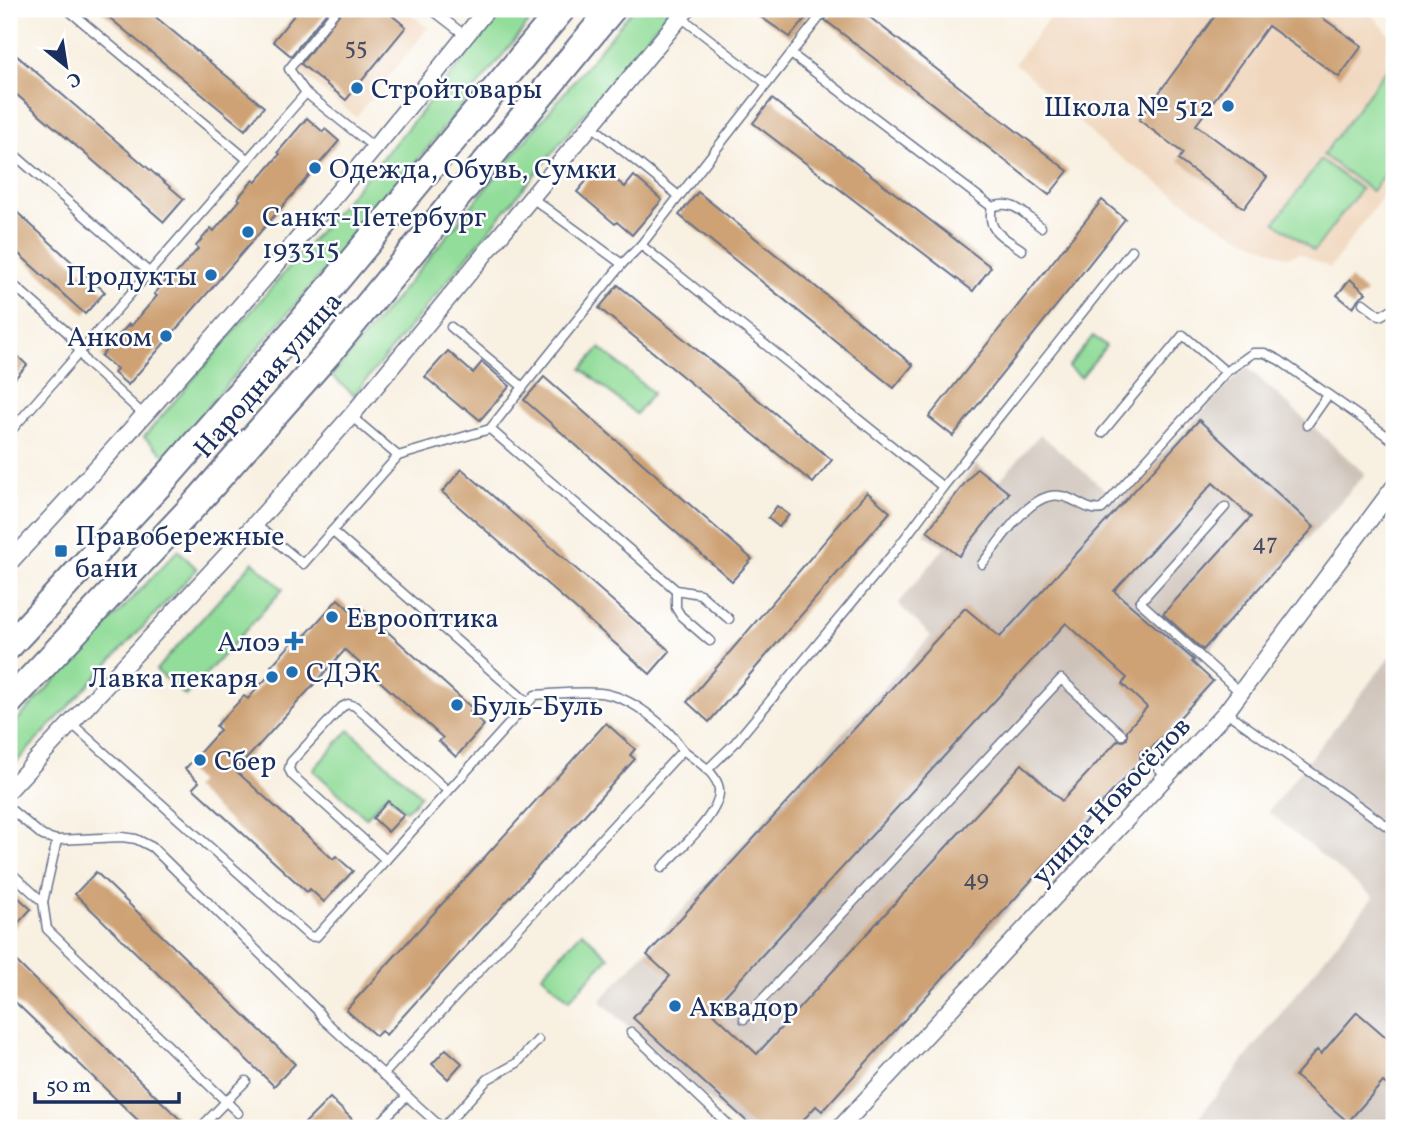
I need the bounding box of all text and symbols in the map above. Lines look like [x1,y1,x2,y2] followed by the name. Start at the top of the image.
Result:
[344,31,368,65] house number: 55
[32,32,102,102] north arrow
[62,65,85,93] text: С
[371,71,542,110] place label: Стройтовары
[349,80,365,96] marker: Стройтовары
[1044,89,1214,128] place label: Школа № 512
[1220,98,1236,114] marker: Школа № 512
[329,151,617,190] place label: Одежда, Обувь, Сумки
[307,160,323,176] marker: Одежда, Обувь, Сумки
[262,199,486,270] place label: Санкт-Петербург 193315
[240,224,256,240] marker: Санкт-Петербург 193315
[66,258,197,297] place label: Продукты
[203,267,219,283] marker: Продукты
[186,284,352,467] street label: Народная улица
[67,319,152,358] place label: Анком
[158,328,174,344] marker: Анком
[75,518,285,589] place label: Правобережные бани
[1252,527,1278,561] house number: 47
[53,543,69,559] marker: Правобережные бани
[346,600,499,639] place label: Еврооптика
[324,609,340,625] marker: Еврооптика
[217,624,280,663] place label: Алоэ
[286,633,302,649] marker: Алоэ
[306,655,380,694] place label: СДЭК
[88,660,258,699] place label: Лавка пекаря
[284,664,300,680] marker: СДЭК
[264,669,280,685] marker: Лавка пекаря
[471,688,603,727] place label: Буль-Буль
[449,697,465,713] marker: Буль-Буль
[1023,708,1201,895] street label: улица Новосёлов
[214,743,276,782] place label: Сбер
[192,752,208,768] marker: Сбер
[963,863,989,897] house number: 49
[689,989,799,1028] place label: Аквадор
[667,998,683,1014] marker: Аквадор
[35,1060,178,1104] scale bar
[46,1072,91,1101] text: 50 m

